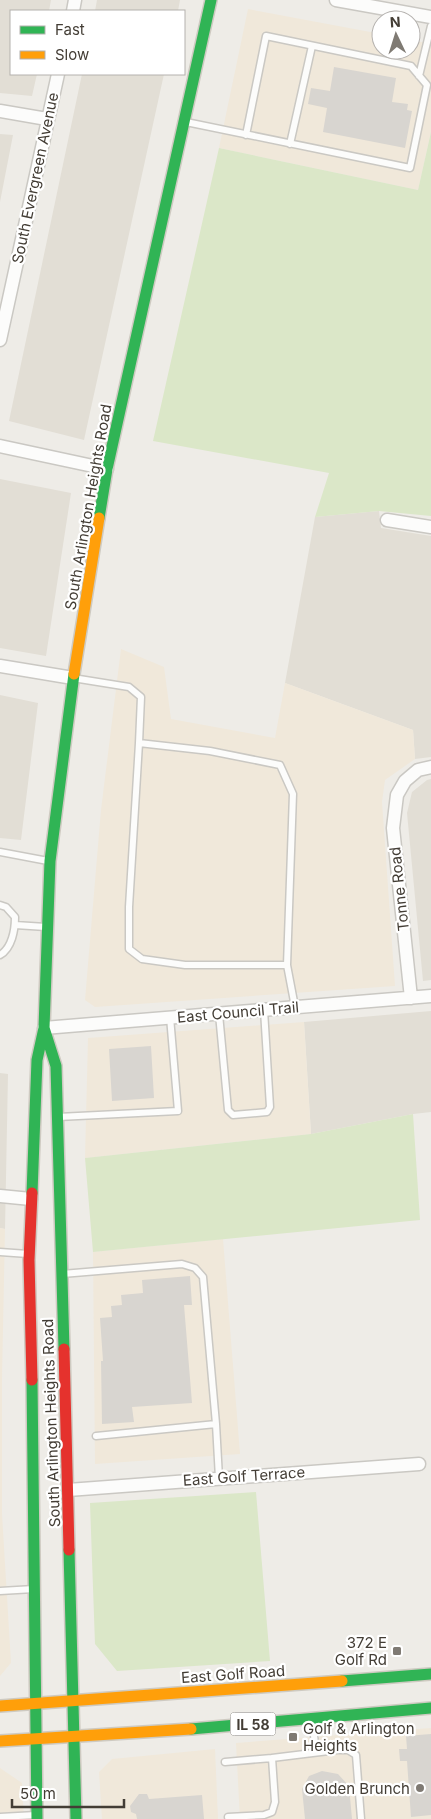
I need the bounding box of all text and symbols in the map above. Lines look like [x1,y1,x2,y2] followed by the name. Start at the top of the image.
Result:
[10,10,185,75] legend
[371,10,421,60] north arrow
[389,13,401,30] text: N
[55,20,85,39] text: Fast
[55,45,89,64] text: Slow
[8,91,62,265] street label: South Evergreen Avenue
[61,403,115,611] street label: South Arlington Heights Road
[385,846,413,932] street label: Tonne Road
[176,997,300,1027] street label: East Council Trail
[38,1318,64,1528] street label: South Arlington Heights Road
[182,1462,306,1490] street label: East Golf Terrace
[335,1633,387,1669] place label: 372 E Golf Rd
[391,1645,403,1657] marker: 372 E Golf Rd
[180,1661,286,1687] street label: East Golf Road
[230,1712,276,1736] road number: IL 58
[303,1719,415,1755] place label: Golf & Arlington Heights
[287,1731,299,1743] marker: Golf & Arlington Heights
[12,1776,125,1808] scale bar
[305,1779,410,1798] place label: Golden Brunch
[414,1782,426,1794] marker: Golden Brunch
[20,1784,56,1803] text: 50 m

